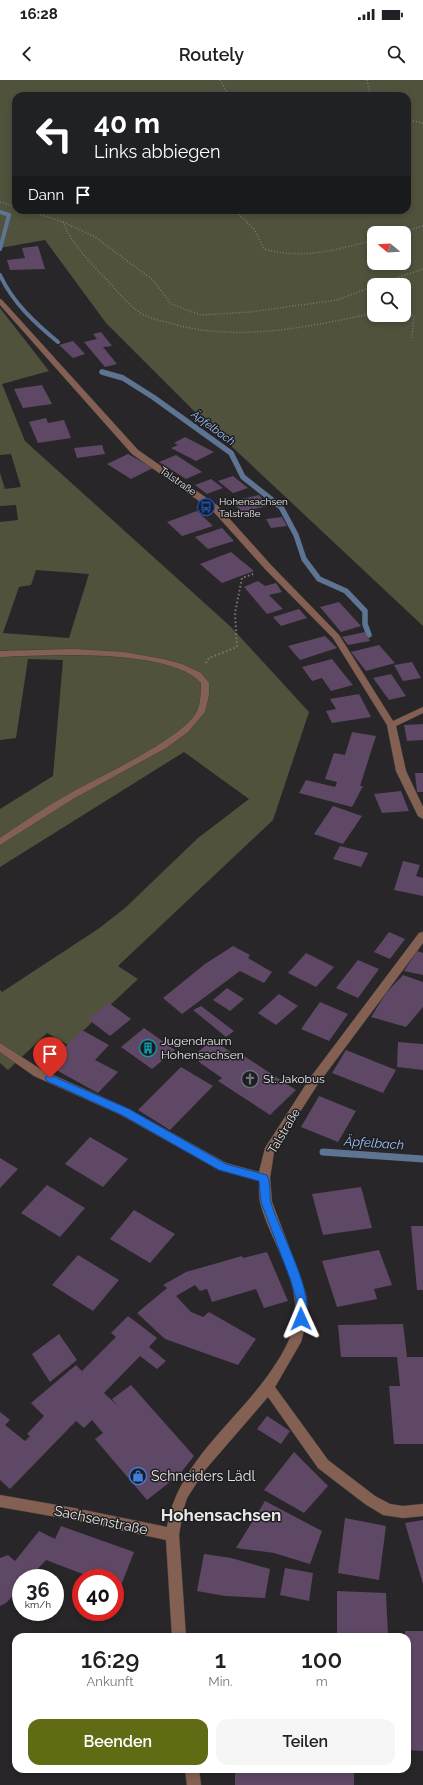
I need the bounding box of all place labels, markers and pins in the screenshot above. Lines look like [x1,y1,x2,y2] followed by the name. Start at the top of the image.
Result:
[219,496,288,519] place label: Hohensachsen Talstraße
[196,497,216,517] bus stop icon: Hohensachsen Talstraße
[161,1034,244,1062] place label: Jugendraum Hohensachsen
[33,1037,67,1078] pin
[138,1038,158,1058] building icon: Jugendraum Hohensachsen
[240,1069,260,1089] church icon: St. Jakobus
[263,1072,325,1086] place label: St. Jakobus
[128,1466,148,1486] shop icon: Schneiders Lädl
[151,1468,255,1484] place label: Schneiders Lädl

